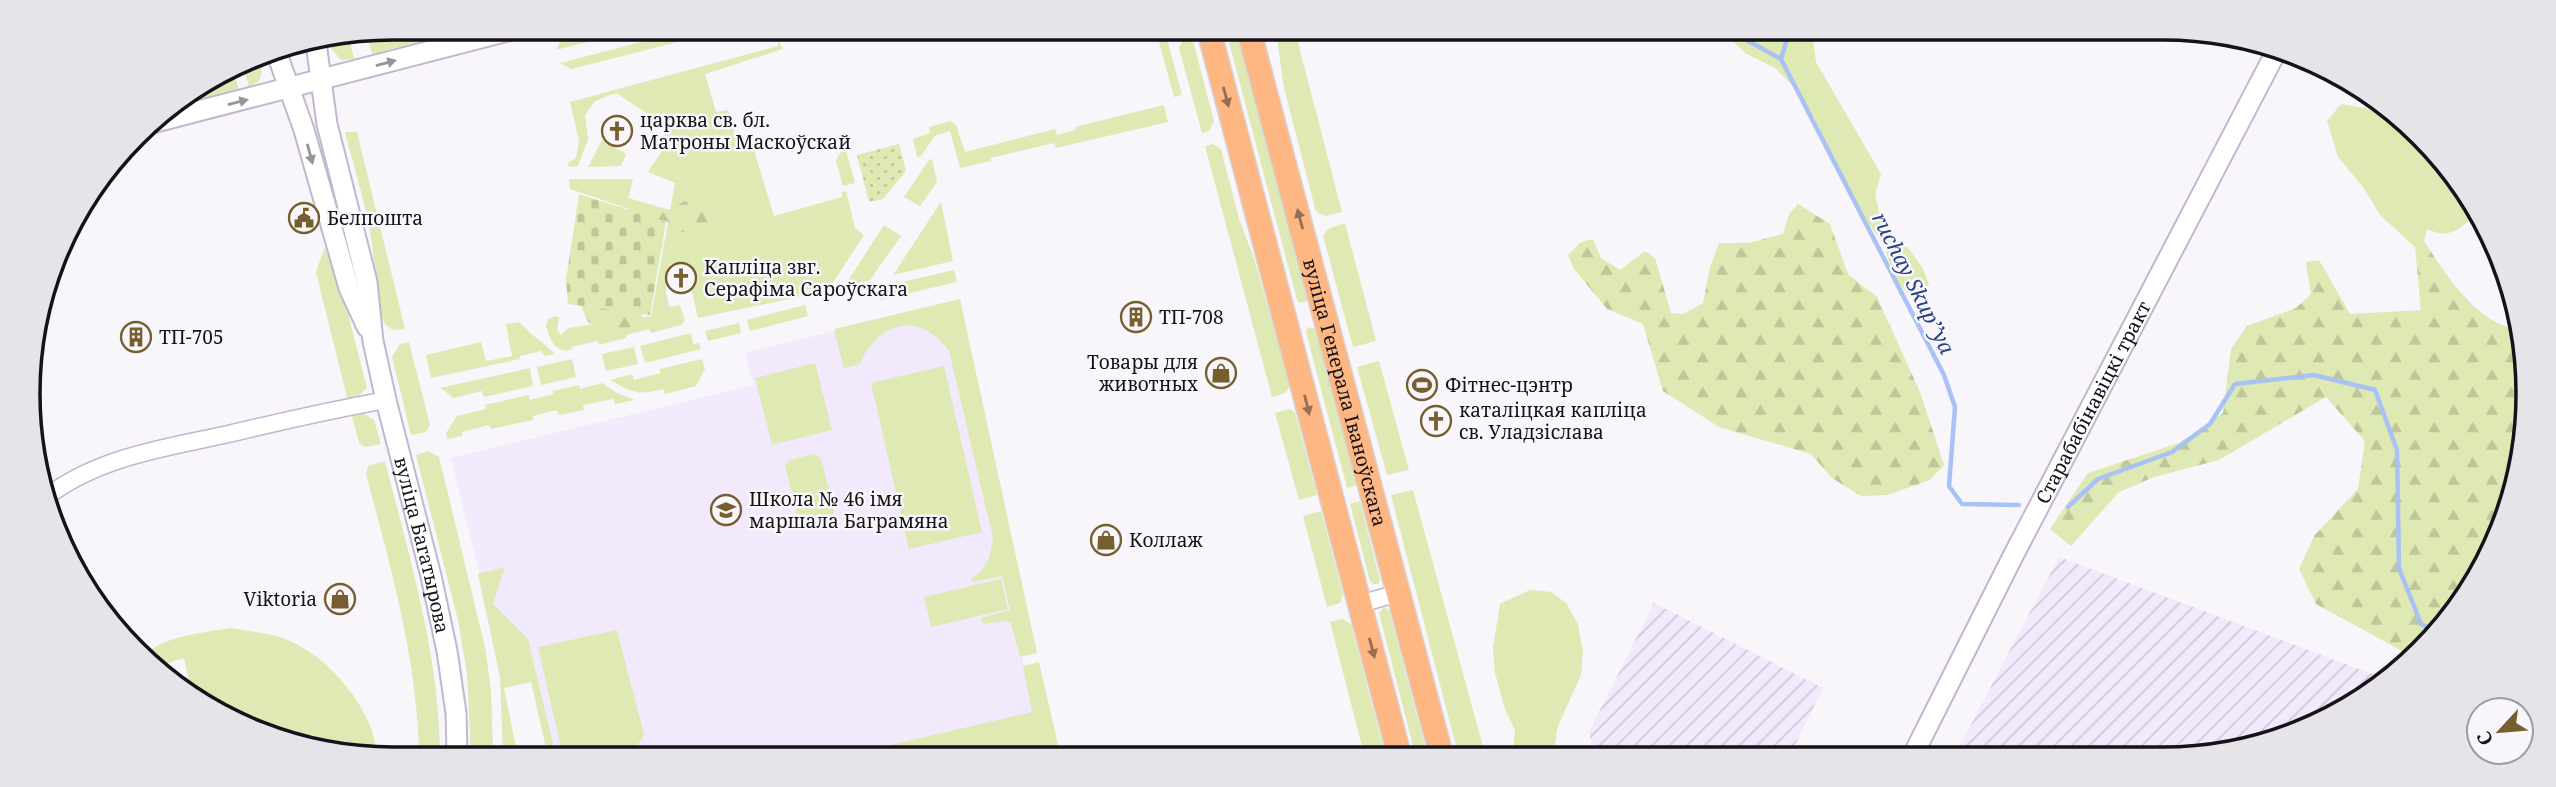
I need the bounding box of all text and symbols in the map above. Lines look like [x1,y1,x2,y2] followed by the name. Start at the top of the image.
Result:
[376,57,398,68] one-way arrow
[1221,86,1232,108] one-way arrow
[227,96,249,107] one-way arrow
[640,107,851,155] place label: царква св. бл. Матроны Маскоўскай
[600,114,634,148] church icon: царква св. бл. Матроны Маскоўскай
[305,143,316,165] one-way arrow
[287,201,321,235] public building icon: Белпошта
[327,205,423,231] place label: Белпошта
[1294,207,1305,229] one-way arrow
[1866,207,1962,359] water label: ruchay Skup’’ya
[704,254,908,302] place label: Капліца звг. Серафіма Сароўскага
[1297,256,1393,529] street label: вуліца Генерала Іваноўскага
[664,261,698,295] church icon: Капліца звг. Серафіма Сароўскага
[2030,296,2157,508] street label: Старабабінавіцкі тракт
[1119,300,1153,334] building icon: ТП-708
[1159,304,1224,330] place label: ТП-708
[119,320,153,354] building icon: ТП-705
[159,324,224,350] place label: ТП-705
[1087,349,1198,397] place label: Товары для животных
[1204,356,1238,390] shop icon: Товары для животных
[1405,368,1439,402] sports icon: Фітнес-цэнтр
[1445,372,1573,398] place label: Фітнес-цэнтр
[1302,394,1313,416] one-way arrow
[1459,397,1647,445] place label: каталіцкая капліца св. Уладзіслава
[1419,404,1453,438] church icon: каталіцкая капліца св. Уладзіслава
[388,454,456,636] street label: вуліца Багатырова
[749,486,949,534] place label: Школа № 46 імя маршала Баграмяна
[709,493,743,527] school or university icon: Школа № 46 імя маршала Баграмяна
[1089,523,1123,557] shop icon: Коллаж
[1129,527,1203,553] place label: Коллаж
[323,582,357,616] shop icon: Viktoria
[244,586,317,612] place label: Viktoria
[1367,637,1378,659] one-way arrow
[2465,696,2535,766] north arrow
[2470,727,2499,750] text: С

